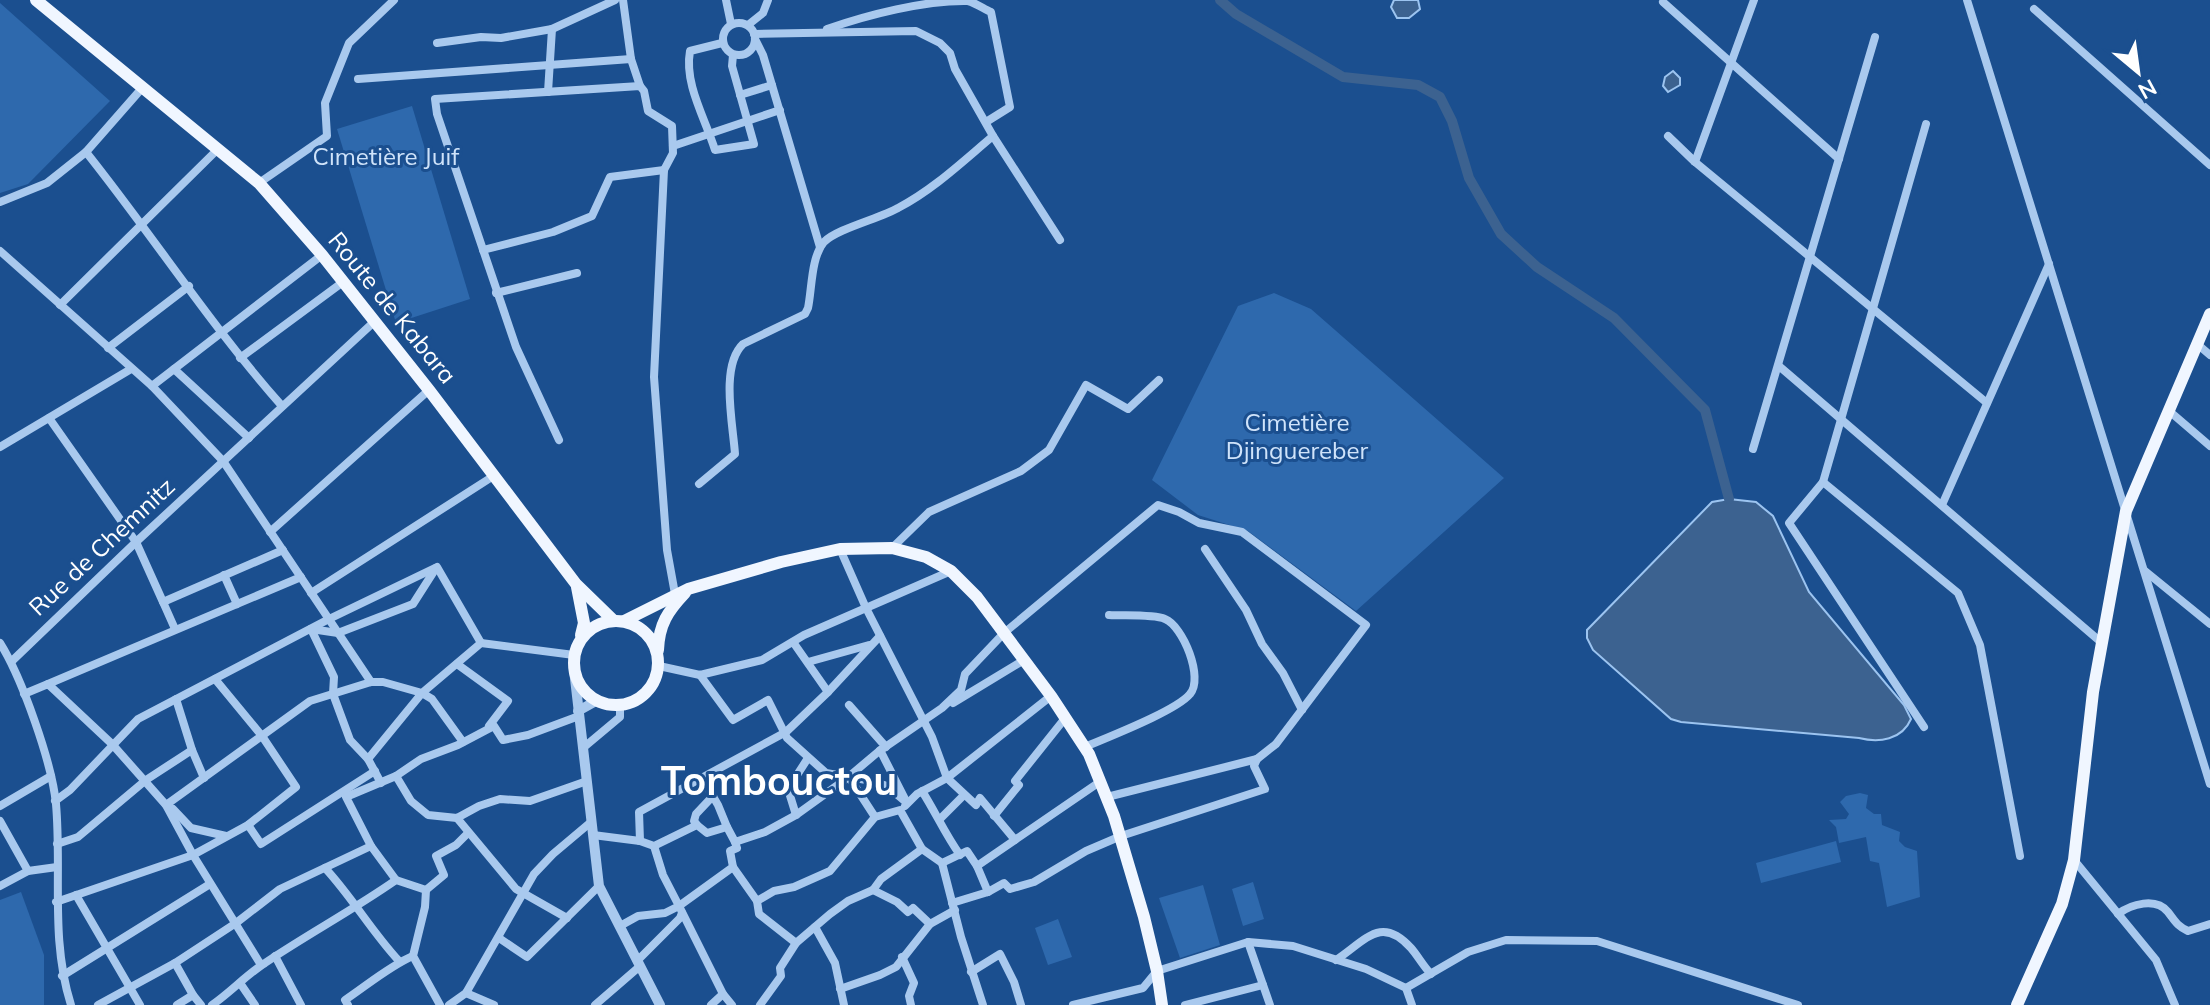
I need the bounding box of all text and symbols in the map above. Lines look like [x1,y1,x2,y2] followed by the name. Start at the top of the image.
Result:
[2098,32,2178,112] north arrow
[2134,73,2162,106] text: N
[313,141,460,171] park label: Cimetière Juif
[322,225,463,389] street label: Route de Kabara
[1226,407,1369,465] park label: Cimetière Djinguereber
[22,471,181,622] street label: Rue de Chemnitz
[661,755,897,805] district label: Tombouctou

